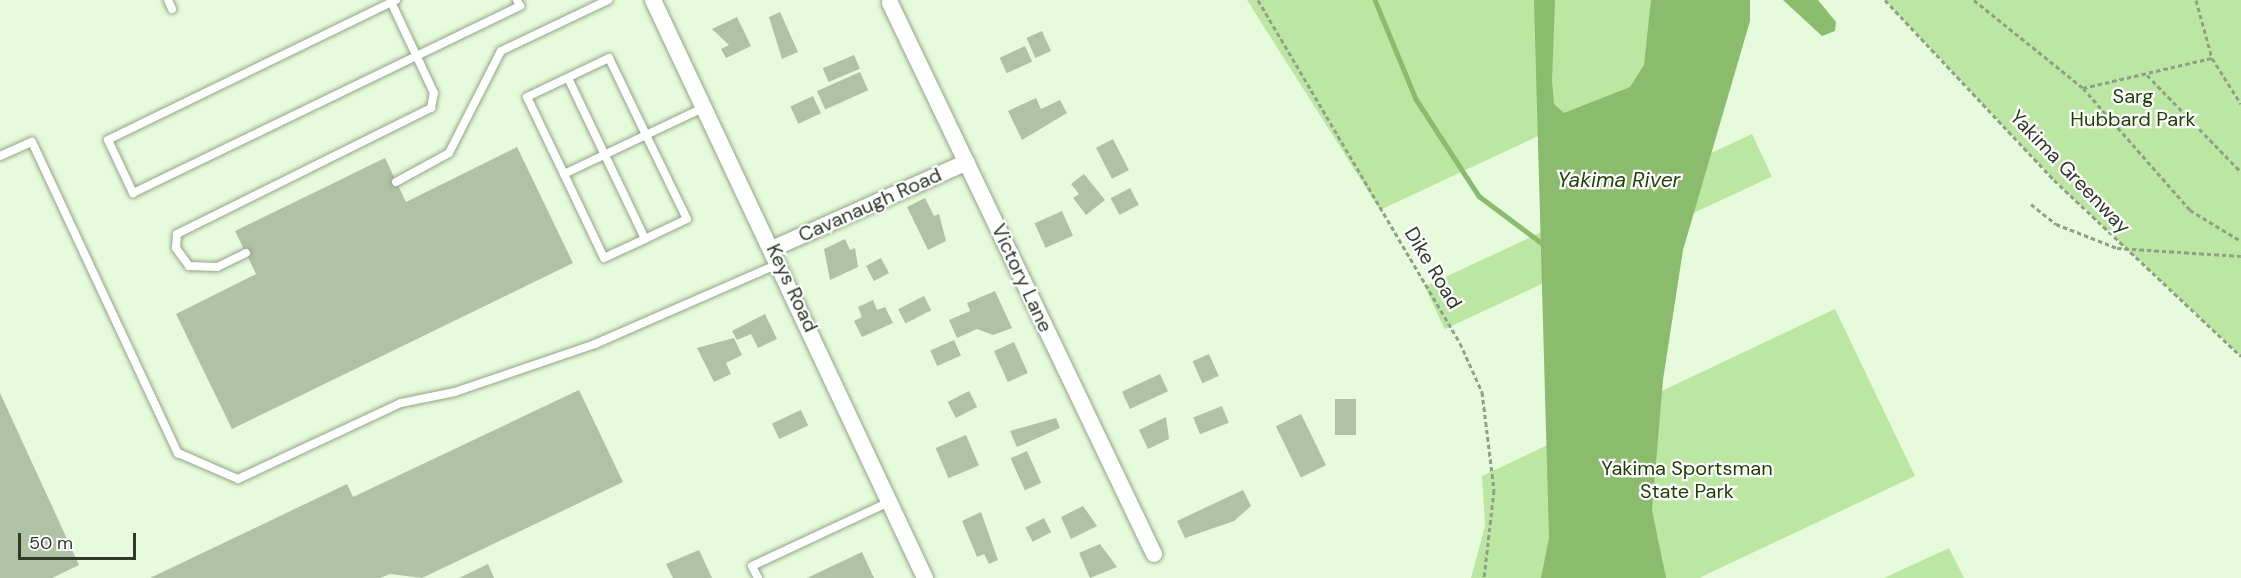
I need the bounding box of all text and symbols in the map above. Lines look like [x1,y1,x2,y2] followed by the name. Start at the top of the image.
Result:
[2070,84,2196,131] park label: Sarg Hubbard Park
[2005,105,2135,239] street label: Yakima Greenway
[795,163,945,247] street label: Cavanaugh Road
[1558,167,1680,193] water label: Yakima River
[986,220,1058,336] street label: Victory Lane
[1399,223,1467,313] street label: Dike Road
[761,240,823,336] street label: Keys Road
[1601,457,1773,504] park label: Yakima Sportsman State Park
[21,521,140,559] scale bar
[29,531,73,555] text: 50 m

